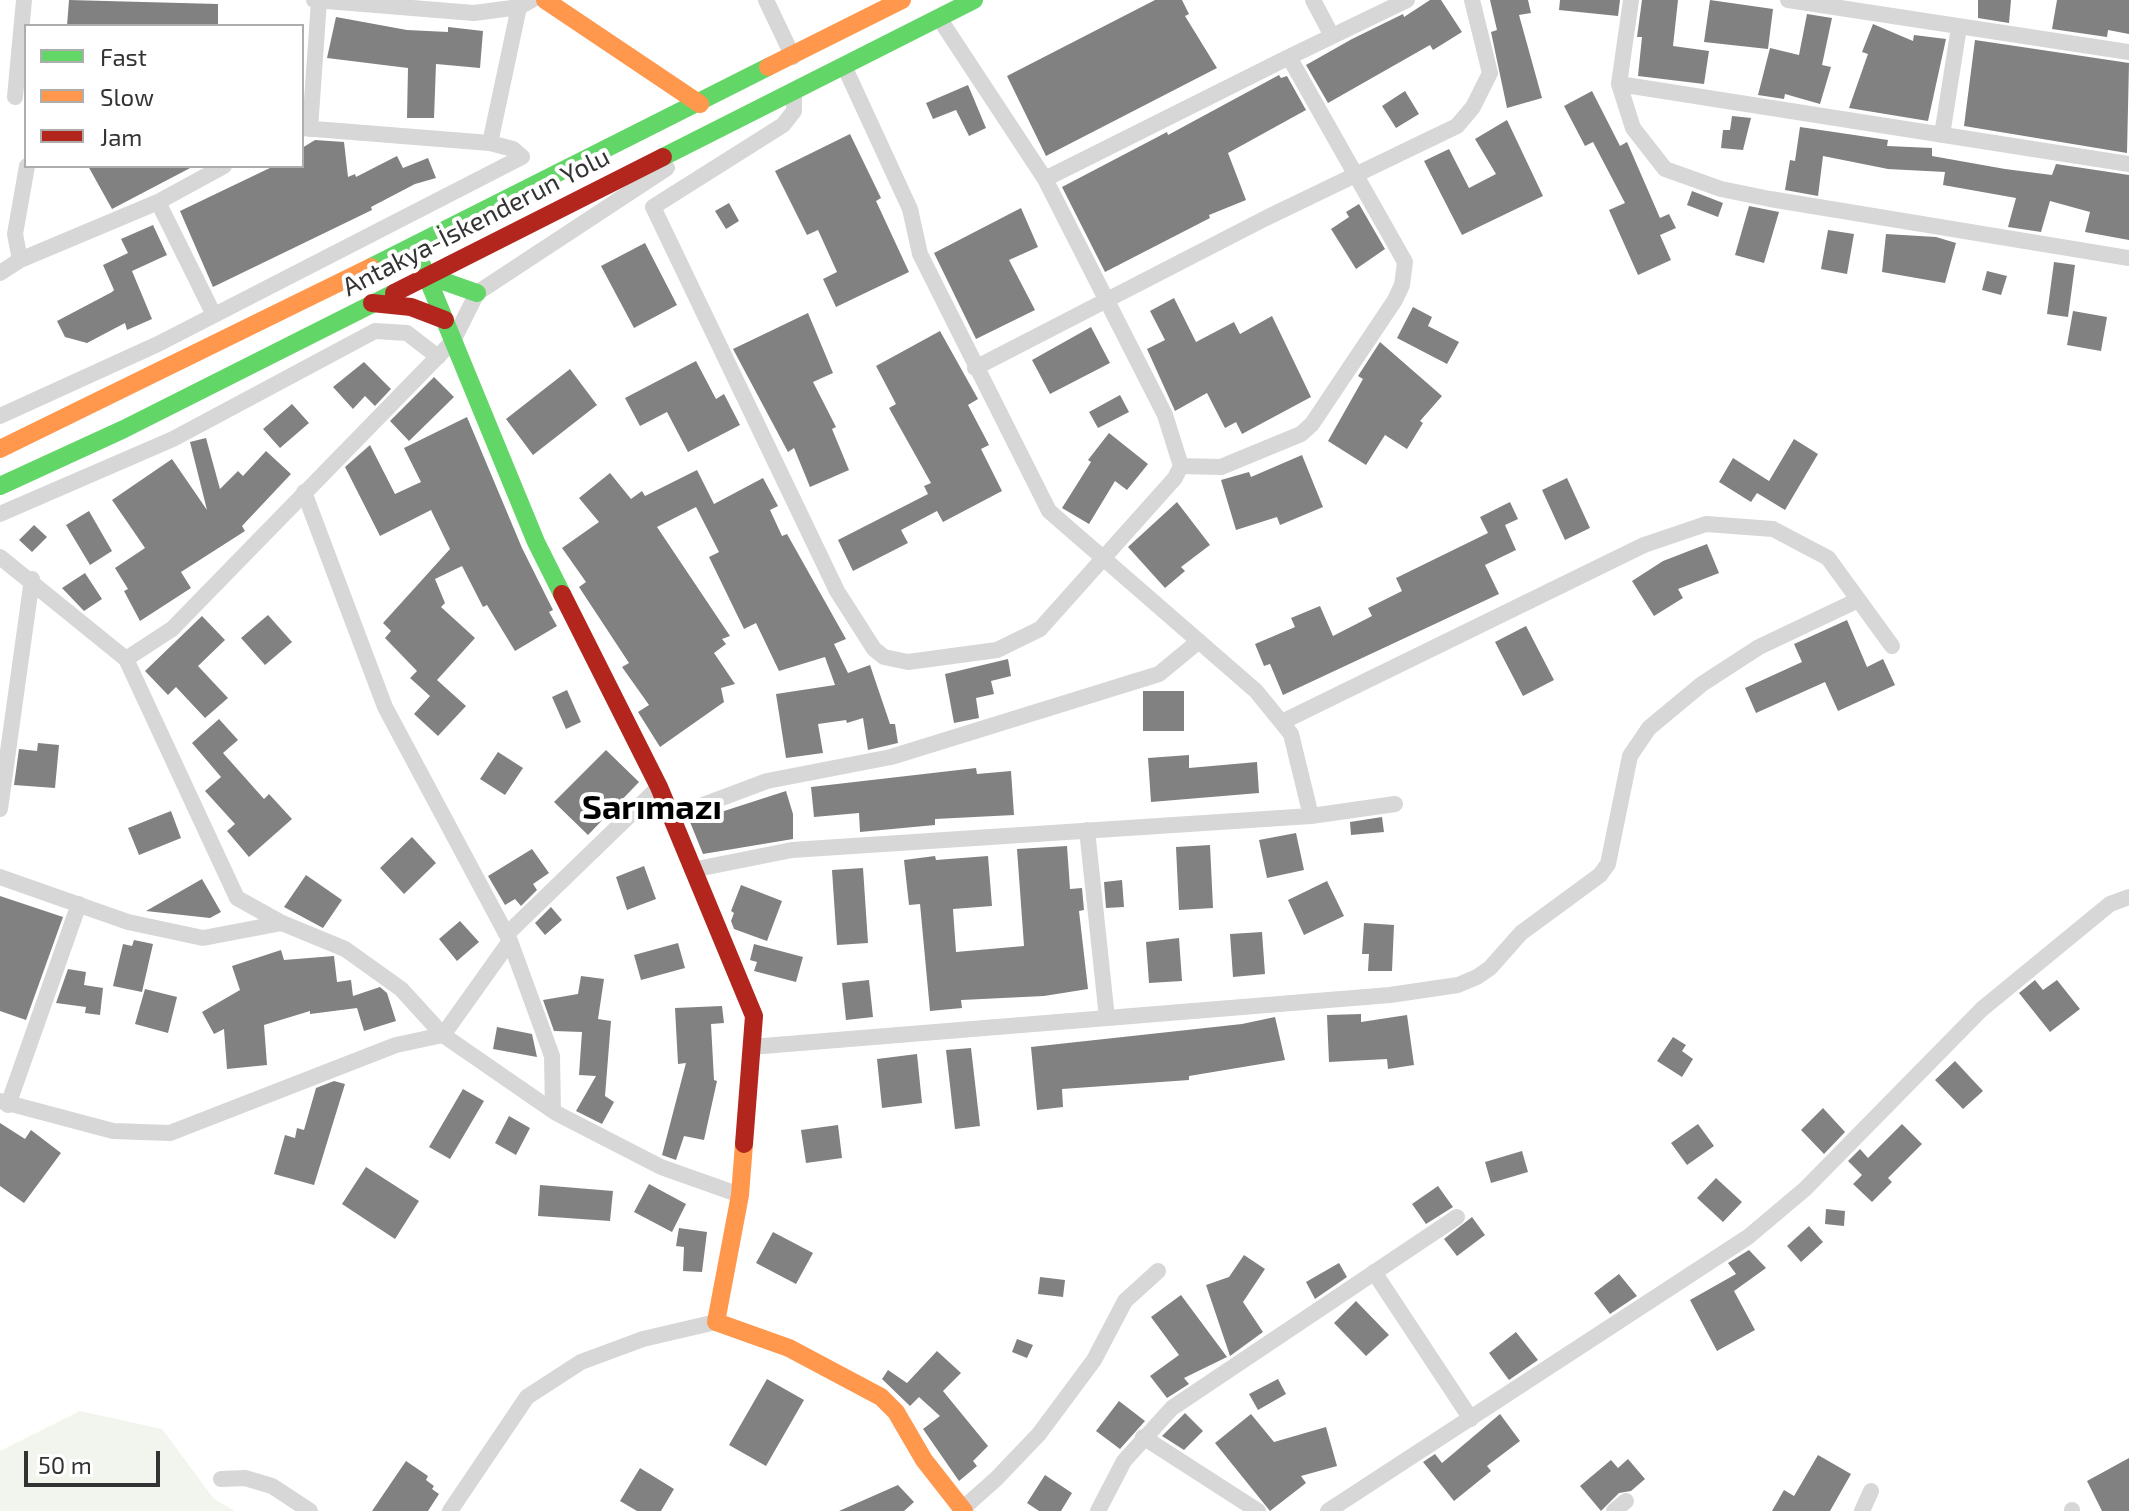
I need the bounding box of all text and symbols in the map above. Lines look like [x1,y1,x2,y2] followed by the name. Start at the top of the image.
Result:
[24,24,304,168] legend
[100,42,147,71] text: Fast
[100,82,154,111] text: Slow
[100,122,142,151] text: Jam
[337,141,615,303] street label: Antakya-İskenderun Yolu
[582,788,722,828] district label: Sarımazı
[28,1435,164,1485] scale bar
[38,1450,92,1479] text: 50 m

